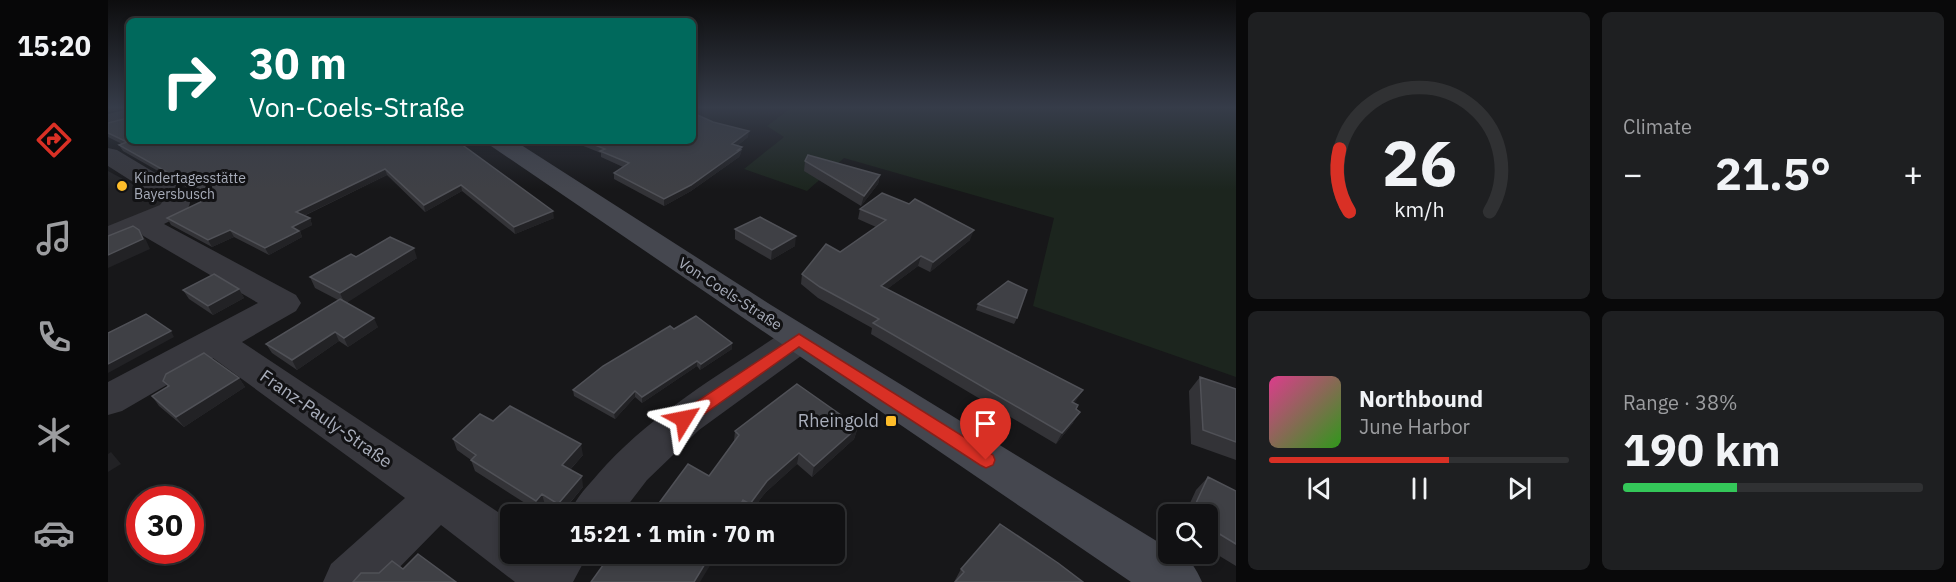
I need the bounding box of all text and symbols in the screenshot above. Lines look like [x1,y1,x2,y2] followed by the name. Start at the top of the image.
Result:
[17,28,91,63] text: 15:20
[249,36,347,91] text: 30 m
[150,42,228,120] icon: right
[249,89,465,124] text: Von-Coels-Straße
[1623,113,1692,140] text: Climate
[33,119,75,161] icon: directions
[1382,122,1456,203] text: 26
[1715,144,1831,202] text: 21.5°
[1623,152,1643,195] text: −
[1903,152,1923,195] text: +
[134,169,246,203] place label: Kindertagesstätte Bayersbusch
[115,179,129,193] marker: Kindertagesstätte Bayersbusch
[1394,196,1444,224] text: km/h
[33,217,75,259] icon: music
[675,253,786,334] street label: Von-Coels-Straße
[33,316,75,358] icon: phone
[256,364,397,473] street label: Franz-Pauly-Straße
[1359,384,1483,413] text: Northbound
[652,387,716,451] position arrow
[1623,389,1738,416] text: Range · 38%
[960,398,1011,460] pin
[969,407,1002,440] icon: arrive
[798,409,879,432] place label: Rheingold
[1359,413,1470,440] text: June Harbor
[33,414,75,456] icon: climate
[884,414,898,428] marker: Rheingold
[1623,420,1781,478] text: 190 km
[1303,472,1336,505] icon: previous
[1403,472,1436,505] icon: pause
[1503,472,1536,505] icon: next
[126,486,204,564] speed limit sign: 30
[1158,504,1218,564] map controls
[1158,504,1218,564] button: search
[33,512,75,554] icon: car
[570,519,775,548] text: 15:21 · 1 min · 70 m

